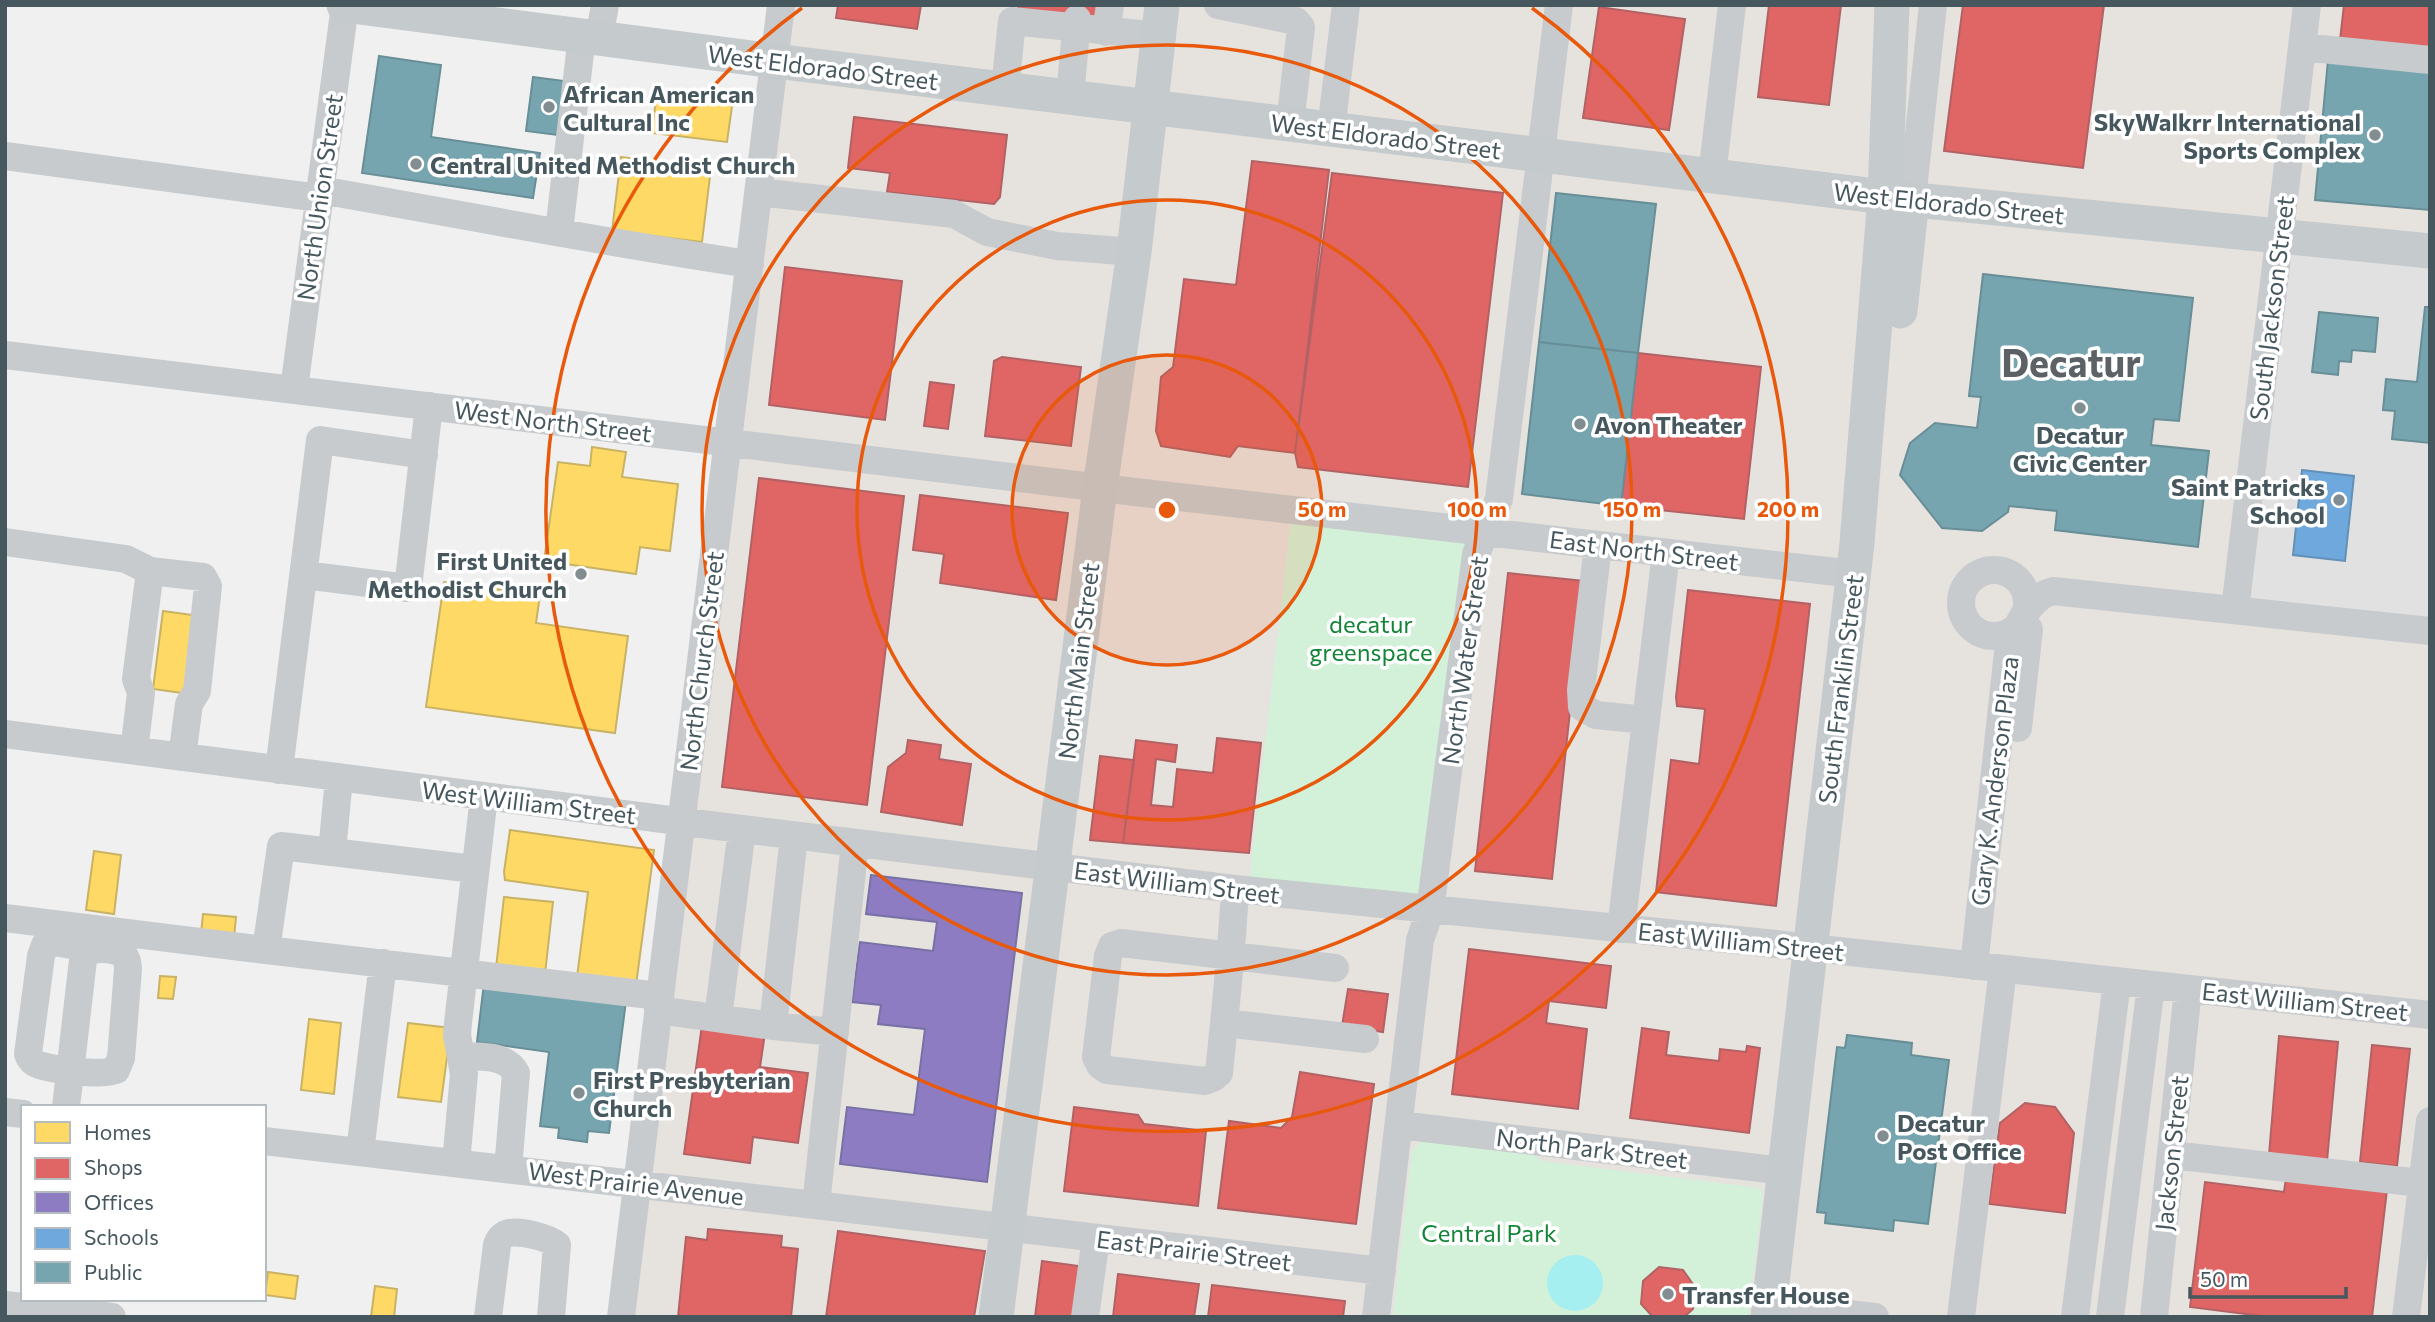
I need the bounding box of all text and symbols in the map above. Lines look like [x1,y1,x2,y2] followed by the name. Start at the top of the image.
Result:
[706,38,940,96] street label: West Eldorado Street
[563,79,755,136] place label: African American Cultural Inc
[290,92,348,302] street label: North Union Street
[541,99,557,115] marker: African American Cultural Inc
[1269,107,1503,165] street label: West Eldorado Street
[2094,107,2361,164] place label: SkyWalkrr International Sports Complex
[2367,127,2383,143] marker: SkyWalkrr International Sports Complex
[430,150,795,179] place label: Central United Methodist Church
[408,156,424,172] marker: Central United Methodist Church
[1832,176,2066,230] street label: West Eldorado Street
[2243,194,2299,422] street label: South Jackson Street
[2001,338,2141,385] district label: Decatur
[453,394,654,448] street label: West North Street
[2072,400,2088,416] marker: Decatur Civic Center
[1594,410,1743,439] place label: Avon Theater
[1572,416,1588,432] marker: Avon Theater
[2013,420,2147,477] place label: Decatur Civic Center
[2171,472,2325,529] place label: Saint Patricks School
[2331,492,2347,508] marker: Saint Patricks School
[1298,496,1346,521] text: 50 m
[1447,496,1507,521] text: 100 m
[1603,496,1661,521] text: 150 m
[1757,496,1819,521] text: 200 m
[1155,498,1179,522] centre of rings
[1548,524,1740,576] street label: East North Street
[368,546,567,603] place label: First United Methodist Church
[673,549,729,772] street label: North Church Street
[1435,554,1493,766] street label: North Water Street
[1052,561,1104,761] street label: North Main Street
[573,566,589,582] marker: First United Methodist Church
[1812,573,1868,805] street label: South Franklin Street
[1309,609,1433,666] park label: decatur greenspace
[1964,655,2024,907] street label: Gary K. Anderson Plaza
[420,774,638,830] street label: West William Street
[1072,855,1282,909] street label: East William Street
[1637,916,1846,966] street label: East William Street
[2201,976,2410,1026] street label: East William Street
[593,1065,791,1122] place label: First Presbyterian Church
[2148,1074,2194,1232] street label: Jackson Street
[571,1085,587,1101] marker: First Presbyterian Church
[21,1105,266,1301] legend
[1897,1108,2022,1165] place label: Decatur Post Office
[84,1119,151,1144] text: Homes
[1495,1122,1690,1174] street label: North Park Street
[1875,1128,1891,1144] marker: Decatur Post Office
[84,1154,143,1179] text: Shops
[527,1155,745,1211] street label: West Prairie Avenue
[84,1189,154,1214] text: Offices
[1421,1218,1557,1247] park label: Central Park
[84,1224,159,1249] text: Schools
[1095,1224,1293,1276] street label: East Prairie Street
[2190,1256,2346,1300] scale bar
[84,1259,142,1284] text: Public
[2200,1266,2248,1291] text: 50 m
[1682,1280,1850,1309] place label: Transfer House
[1660,1286,1676,1302] marker: Transfer House

